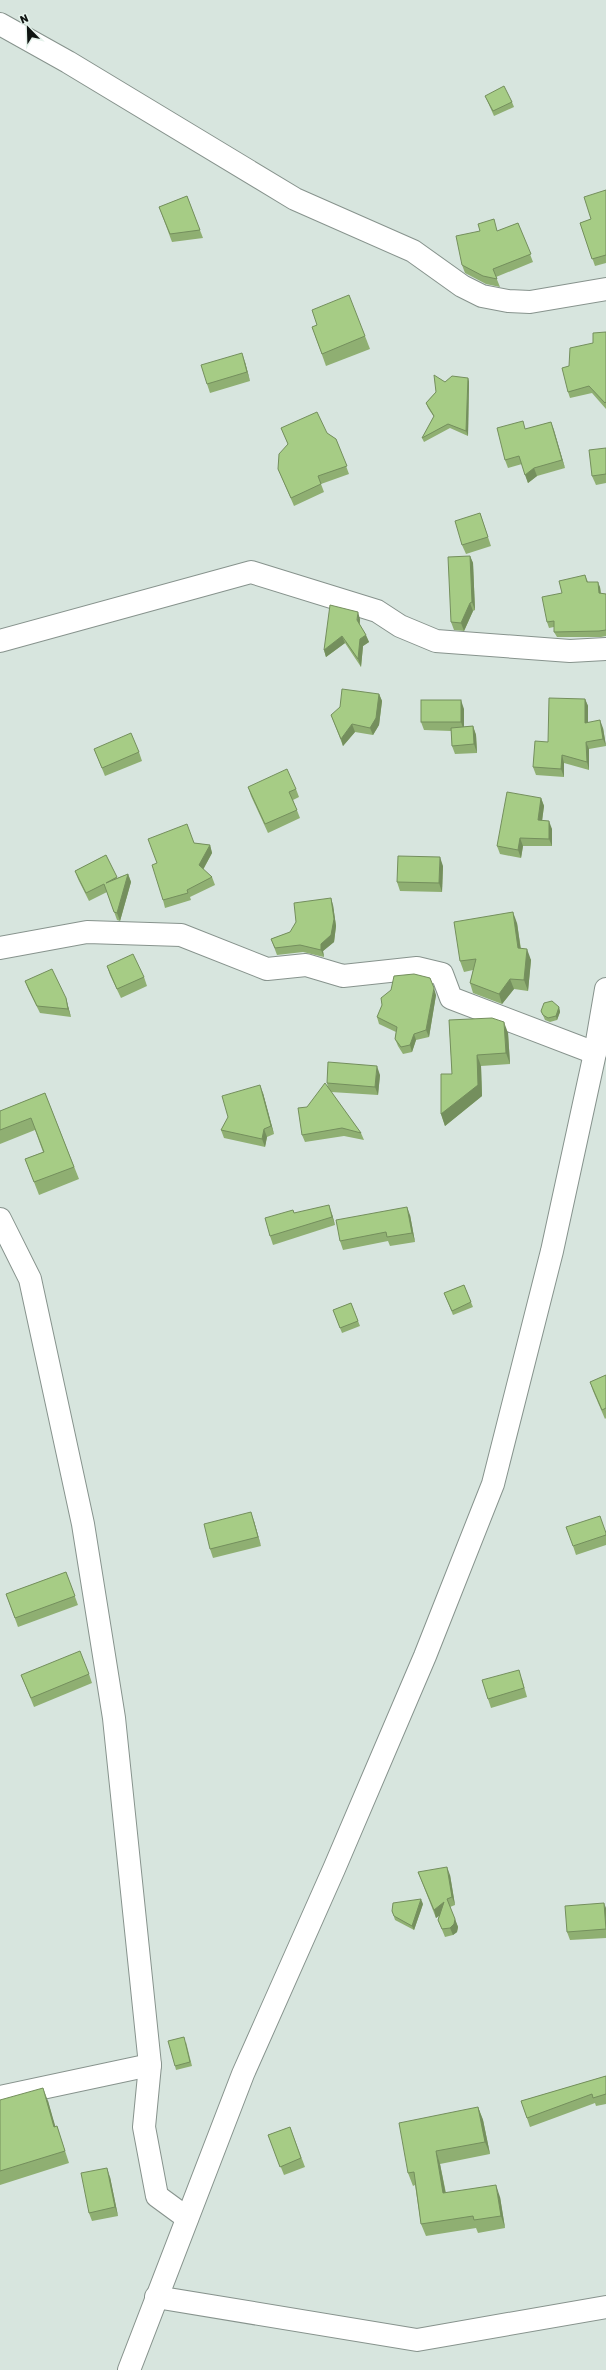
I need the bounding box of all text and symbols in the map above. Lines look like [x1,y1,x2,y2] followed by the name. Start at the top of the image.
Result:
[8,8,48,48] north arrow
[18,12,31,27] text: N

